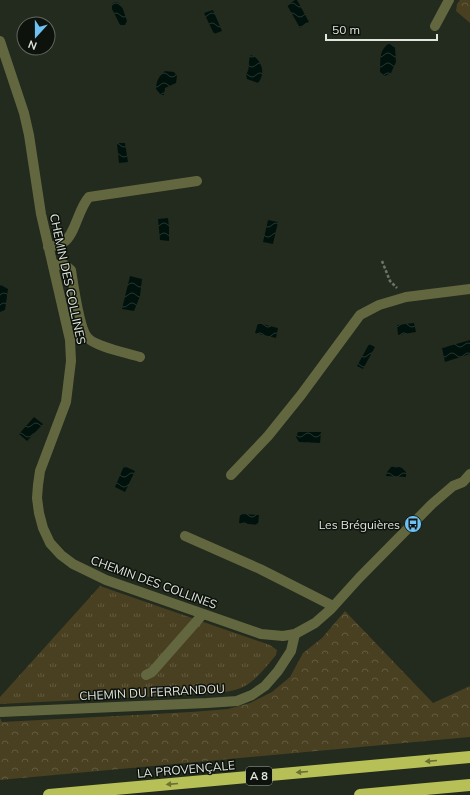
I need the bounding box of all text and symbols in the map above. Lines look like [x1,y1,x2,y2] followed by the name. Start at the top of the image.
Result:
[16,16,56,56] north arrow
[326,16,437,42] scale bar
[332,22,360,37] text: 50 m
[26,37,39,53] text: N
[47,212,89,346] street label: CHEMIN DES COLLINES
[403,514,423,534] bus stop icon: Les Bréguières
[319,517,400,532] place label: Les Bréguières
[89,552,219,612] street label: CHEMIN DES COLLINES
[79,681,225,703] street label: CHEMIN DU FERRANDOU
[136,757,236,781] street label: LA PROVENÇALE
[425,757,437,764] one-way arrow
[246,767,272,785] road number: A 8
[296,769,308,776] one-way arrow
[166,781,178,787] one-way arrow

